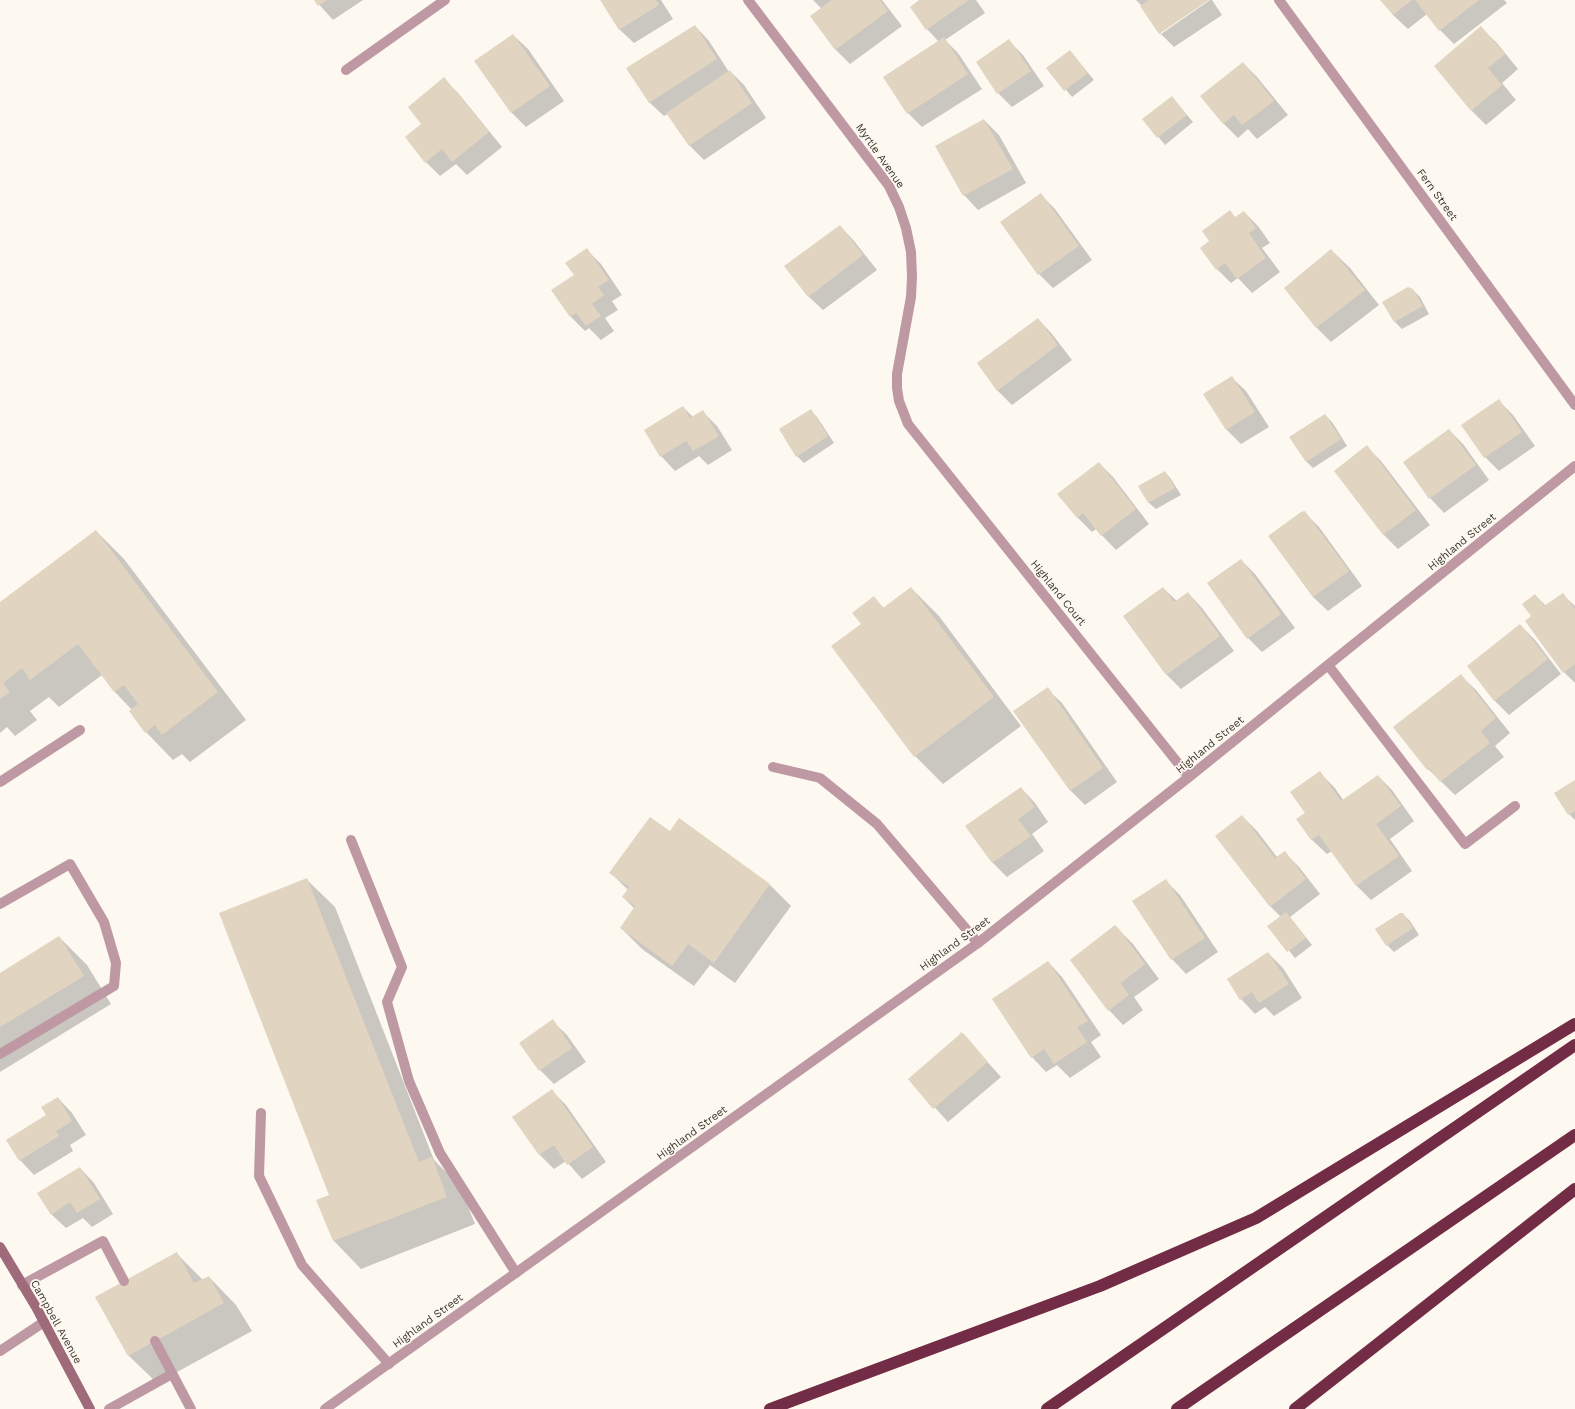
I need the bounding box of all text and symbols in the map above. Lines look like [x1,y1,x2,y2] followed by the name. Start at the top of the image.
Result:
[853,121,907,191] street label: Myrtle Avenue
[1414,167,1460,223] street label: Fern Street
[1425,510,1499,574] street label: Highland Street
[1028,558,1088,628] street label: Highland Court
[1173,713,1247,777] street label: Highland Street
[917,914,993,974] street label: Highland Street
[654,1103,730,1163] street label: Highland Street
[27,1278,85,1366] street label: Campbell Avenue
[390,1291,466,1351] street label: Highland Street

